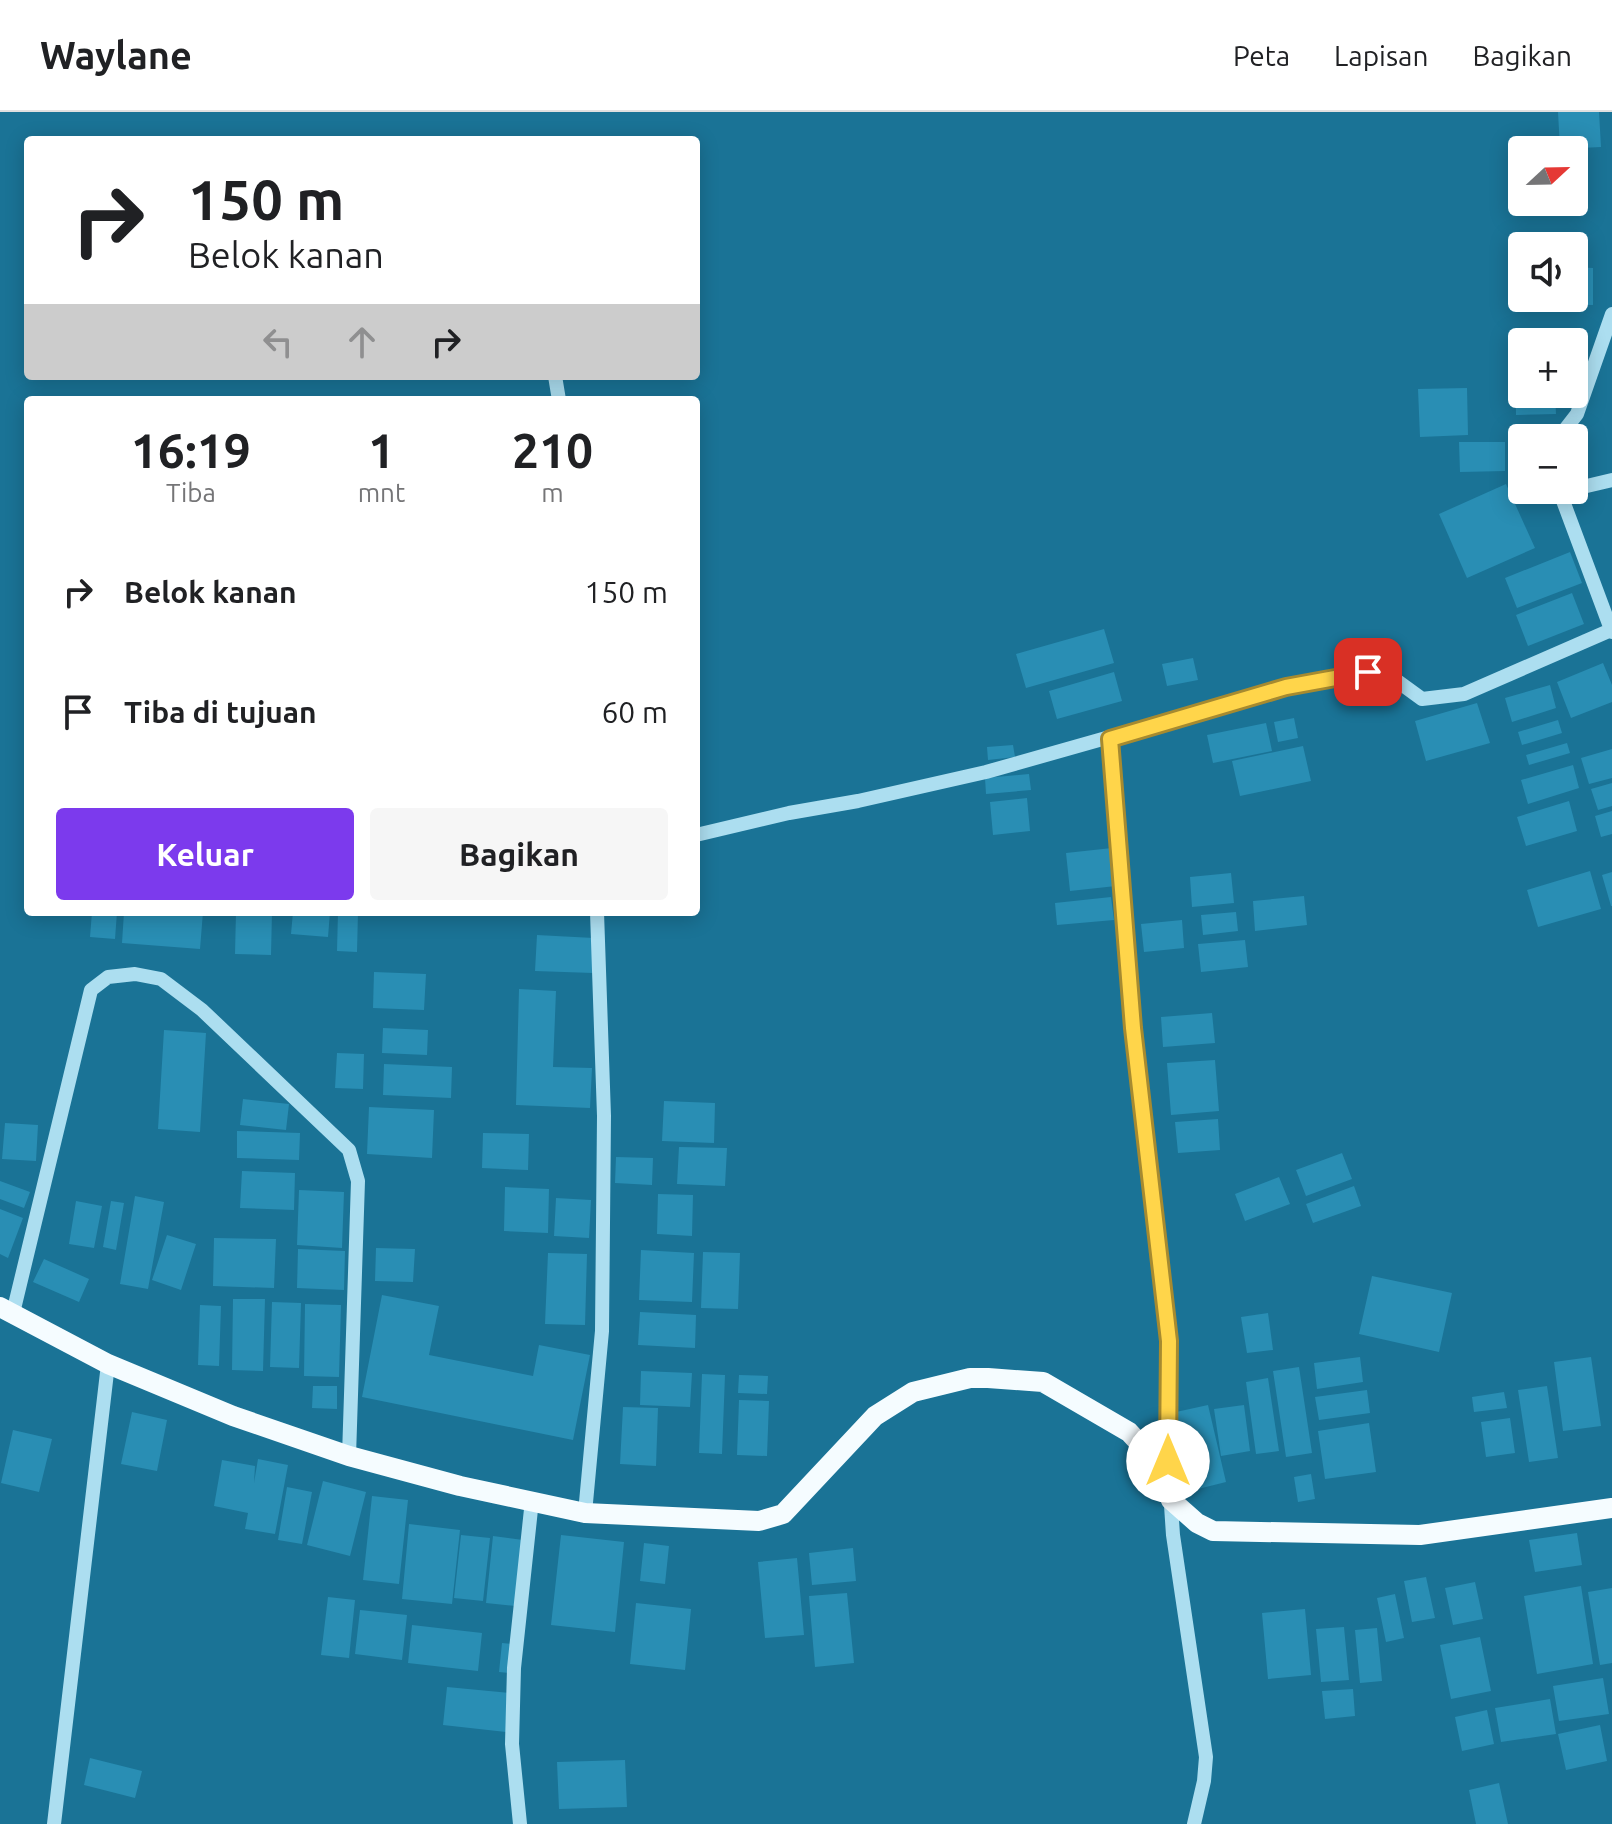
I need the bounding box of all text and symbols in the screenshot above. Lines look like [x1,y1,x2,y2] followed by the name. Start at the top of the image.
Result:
[40,34,192,76] text: Waylane
[1233,40,1290,71] text: Peta
[1334,40,1428,71] text: Lapisan
[1472,40,1572,71] text: Bagikan
[1508,136,1588,216] north arrow
[1508,136,1588,504] map controls
[56,168,160,272] icon: right
[188,168,344,231] text: 150 m
[1508,232,1588,312] button: sound
[188,234,384,275] text: Belok kanan
[256,320,300,364] icon: left
[340,320,384,364] icon: ahead
[424,320,468,364] icon: right
[1508,328,1588,408] button: +
[131,423,251,477] text: 16:19
[368,423,395,477] text: 1
[512,423,593,477] text: 210
[1508,424,1588,504] button: −
[166,478,216,507] text: Tiba
[358,478,405,507] text: mnt
[541,478,564,507] text: m
[56,570,100,614] icon: right
[124,575,297,609] text: Belok kanan
[584,575,668,609] text: 150 m
[1334,638,1402,706] pin
[1346,650,1390,694] icon: arrive
[56,690,100,734] icon: arrive
[124,695,317,729] text: Tiba di tujuan
[601,695,668,729] text: 60 m
[56,808,354,900] button: Keluar
[370,808,668,900] button: Bagikan
[1126,1419,1210,1503] position arrow

